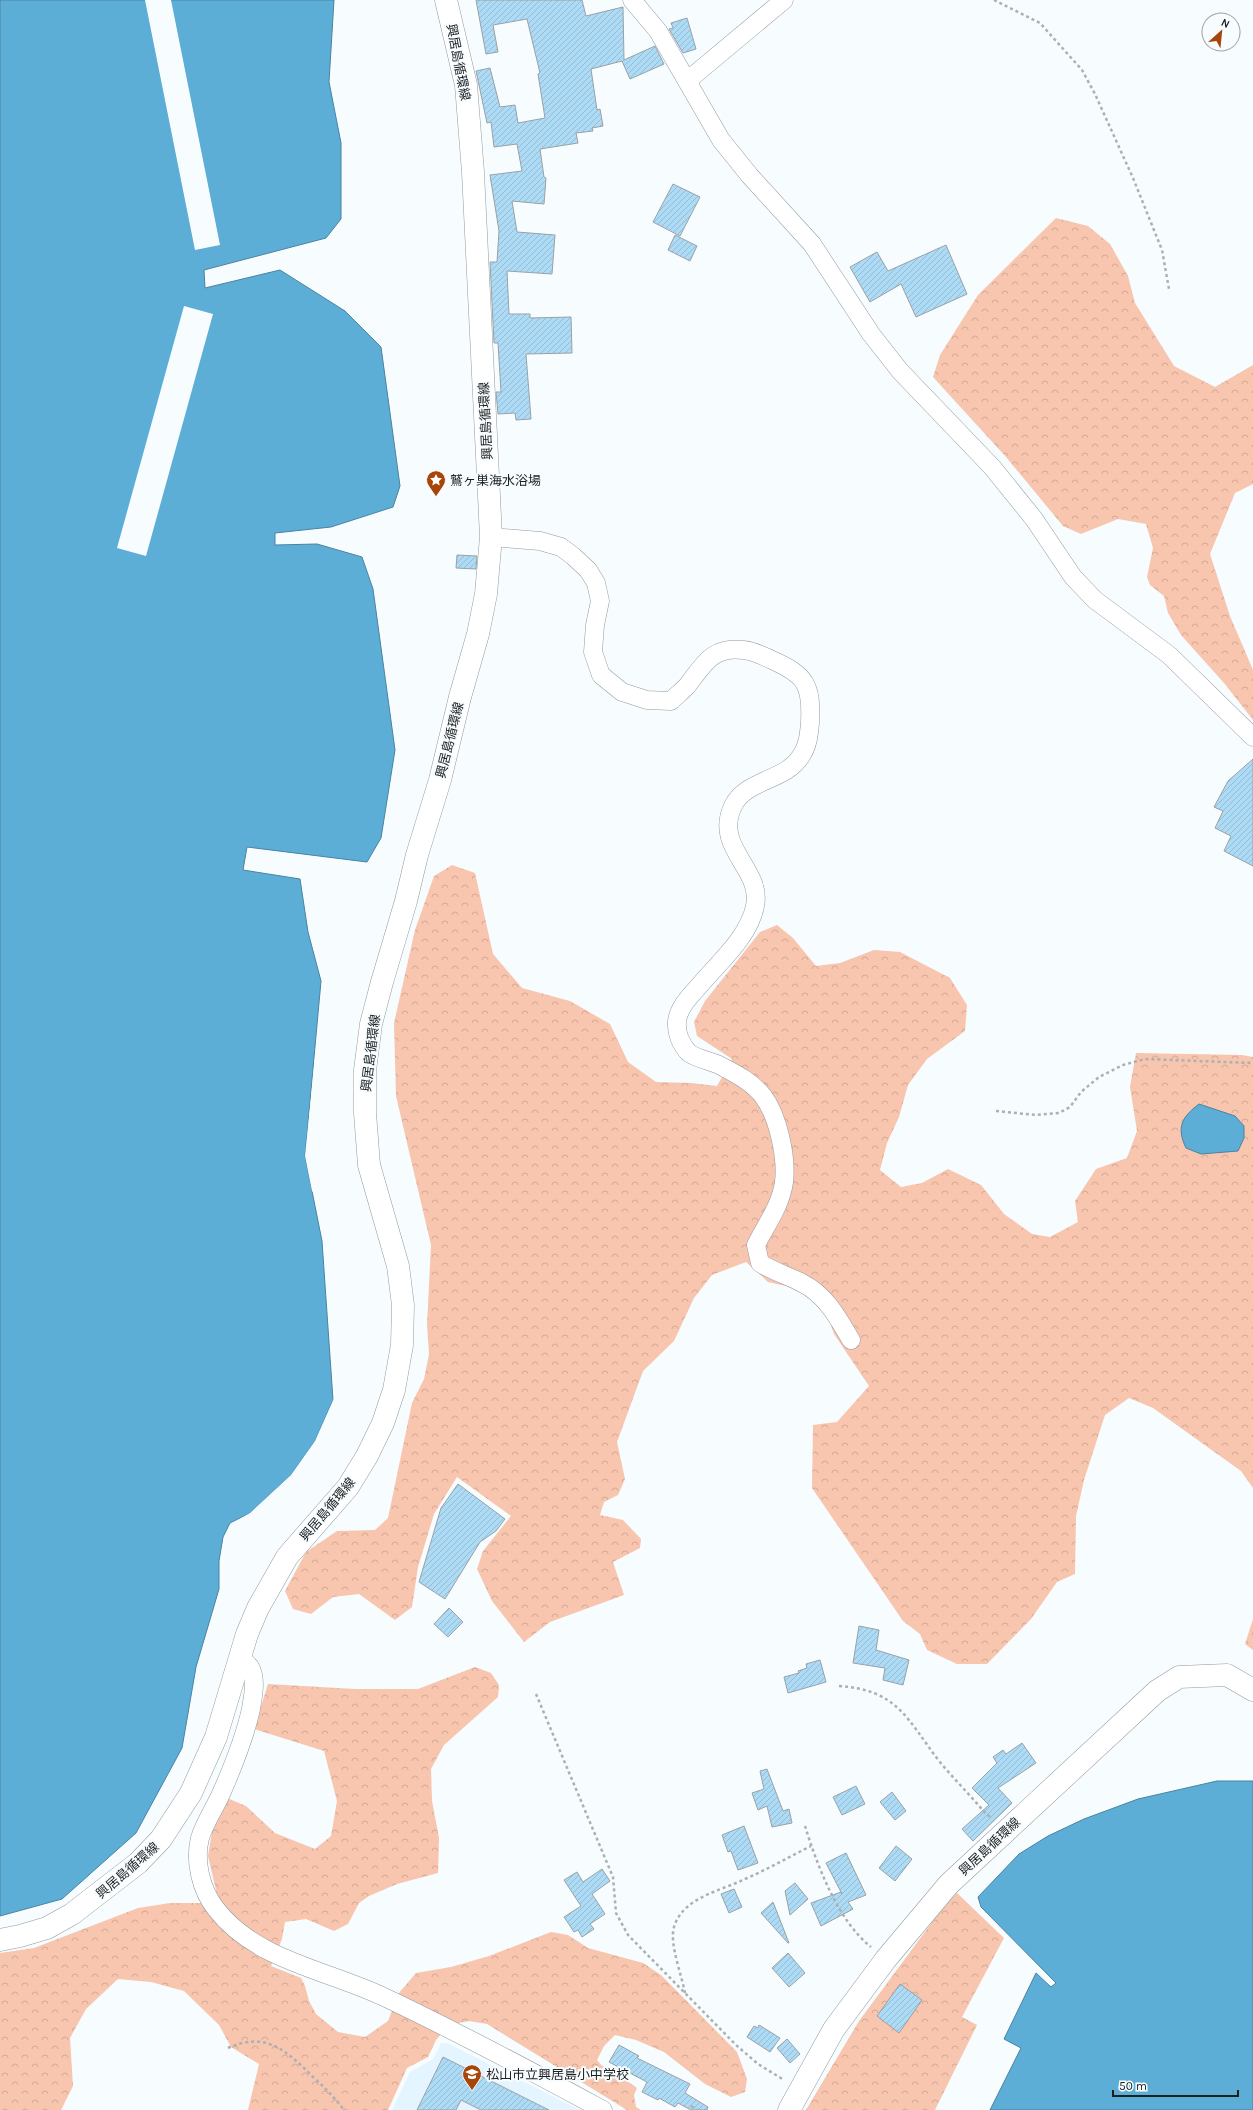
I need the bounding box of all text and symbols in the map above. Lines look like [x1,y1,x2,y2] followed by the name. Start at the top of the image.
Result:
[1201,12,1241,52] north arrow
[1219,16,1232,31] text: N
[444,22,473,102] street label: 興居島循環線
[476,382,495,460] street label: 興居島循環線
[425,469,447,497] place icon: 鷲ヶ巣海水浴場
[450,473,541,488] place label: 鷲ヶ巣海水浴場
[433,700,466,780] street label: 興居島循環線
[358,1013,383,1093] street label: 興居島循環線
[297,1475,358,1544] street label: 興居島循環線
[956,1814,1023,1878] street label: 興居島循環線
[93,1839,162,1902] street label: 興居島循環線
[461,2063,483,2091] school or university icon: 松山市立興居島小中学校
[486,2067,629,2082] place label: 松山市立興居島小中学校
[1113,2072,1238,2098] scale bar
[1119,2079,1147,2093] text: 50 m

